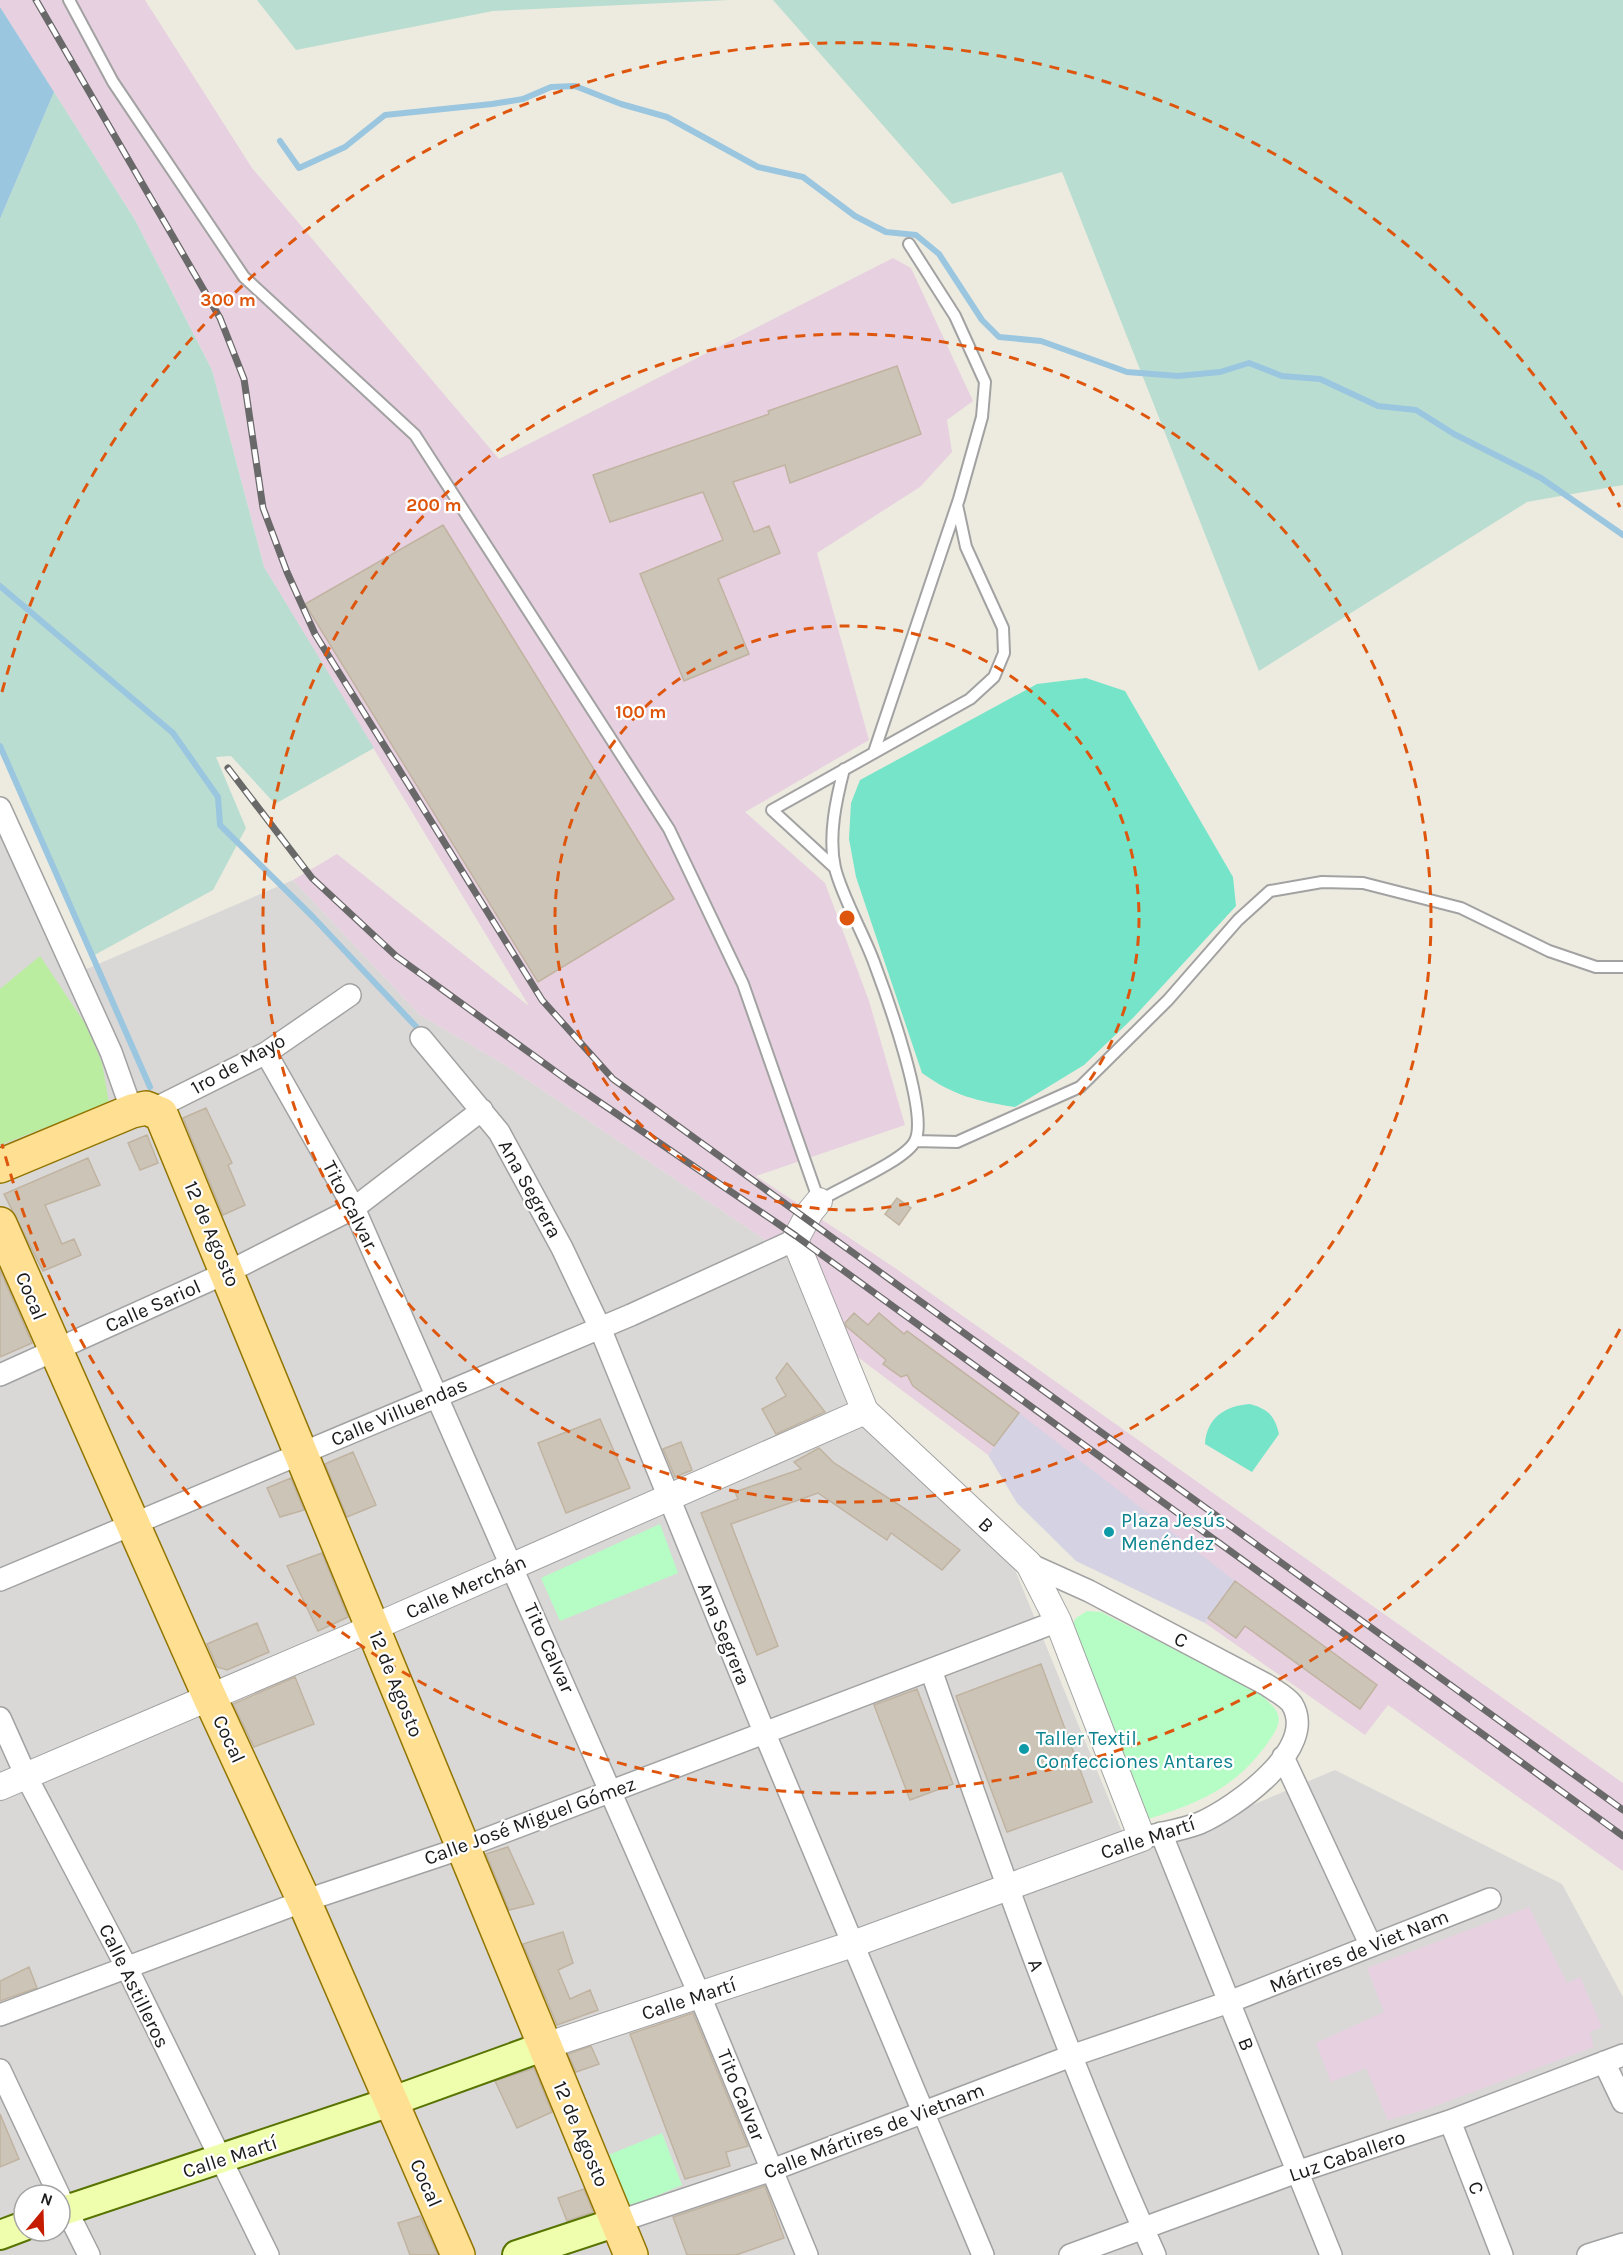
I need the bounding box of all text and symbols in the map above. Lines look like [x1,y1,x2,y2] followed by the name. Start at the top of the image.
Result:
[200,289,256,311] text: 300 m
[406,494,462,516] text: 200 m
[616,701,666,723] text: 100 m
[837,908,857,928] centre of rings
[187,1029,289,1099] street label: 1ro de Mayo
[494,1136,566,1242] street label: Ana Segrera
[318,1157,382,1254] street label: Tito Calvar
[179,1178,245,1290] street label: 12 de Agosto
[11,1268,51,1324] street label: Cocal
[102,1275,204,1337] street label: Calle Sariol
[327,1373,471,1451] street label: Calle Villuendas
[1121,1509,1225,1555] place label: Plaza Jesús Menéndez
[974,1512,998,1538] street label: B
[1102,1525,1116,1539] marker: Plaza Jesús Menéndez
[402,1550,530,1624] street label: Calle Merchán
[693,1579,755,1689] street label: Ana Segrera
[519,1599,579,1697] street label: Tito Calvar
[1170,1627,1192,1653] street label: C
[364,1628,428,1740] street label: 12 de Agosto
[208,1711,250,1767] street label: Cocal
[1036,1727,1234,1773] place label: Taller Textil Confecciones Antares
[1017,1742,1031,1756] marker: Taller Textil Confecciones Antares
[421,1772,639,1870] street label: Calle José Miguel Gómez
[1098,1812,1198,1864] street label: Calle Martí
[1266,1904,1452,1998] street label: Mártires de Viet Nam
[94,1920,174,2052] street label: Calle Astilleros
[1023,1956,1049,1974] street label: A
[639,1973,739,2025] street label: Calle Martí
[1233,2034,1259,2054] street label: B
[712,2046,770,2145] street label: Tito Calvar
[548,2078,614,2190] street label: 12 de Agosto
[760,2078,988,2184] street label: Calle Mártires de Vietnam
[1286,2125,1408,2187] street label: Luz Caballero
[180,2131,280,2183] street label: Calle Martí
[405,2155,447,2211] street label: Cocal
[1463,2178,1489,2198] street label: C
[12,2183,72,2243] north arrow
[38,2188,55,2210] text: N

